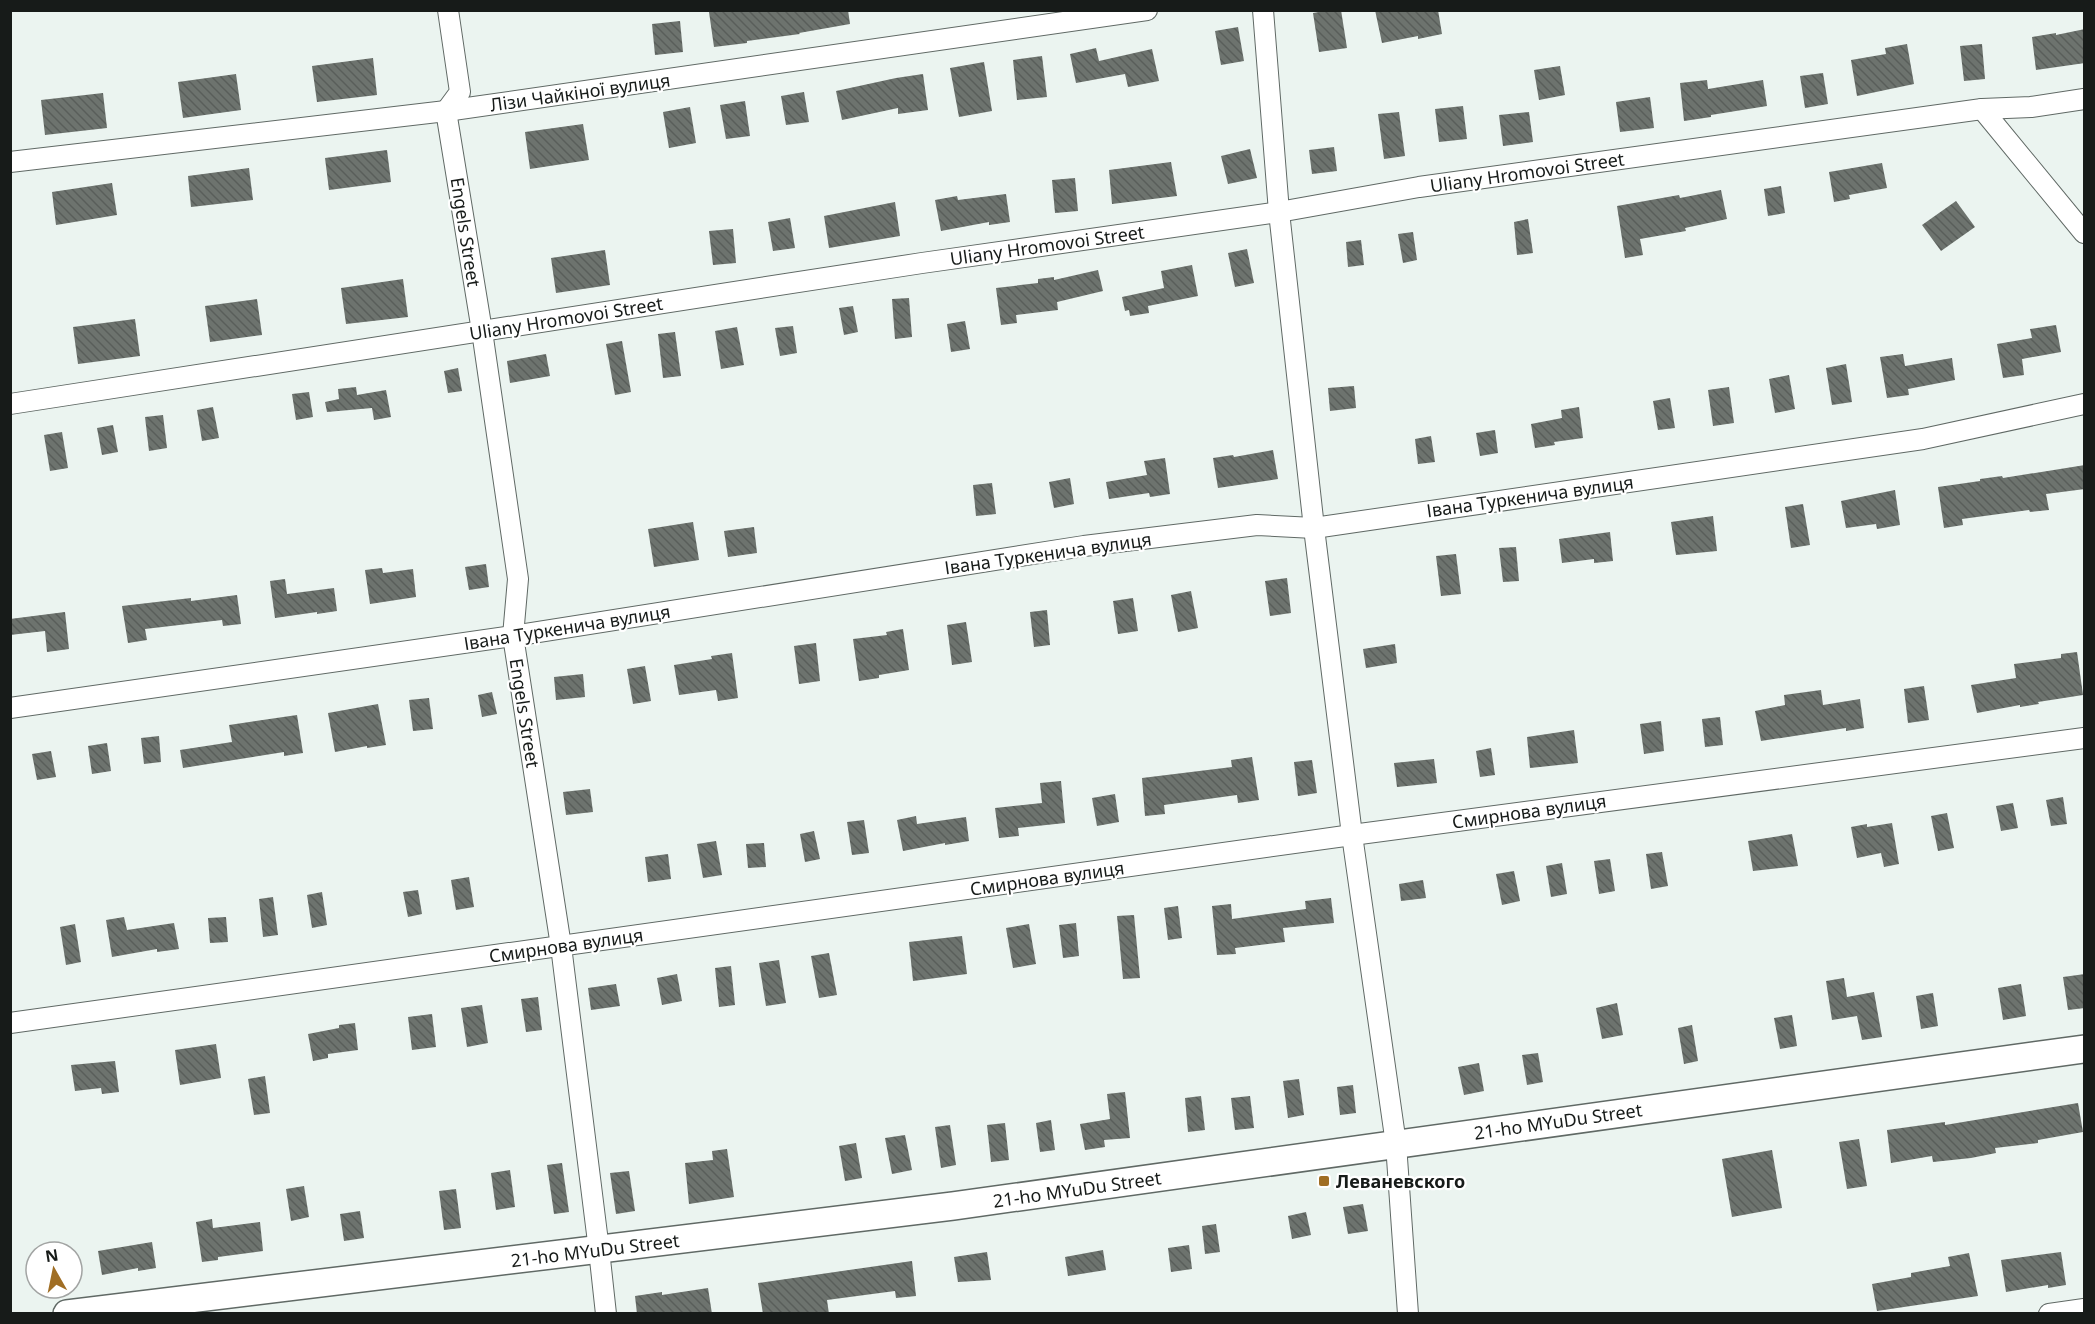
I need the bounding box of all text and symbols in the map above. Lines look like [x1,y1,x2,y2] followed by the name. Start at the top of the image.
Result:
[488,67,672,117] street label: Лізи Чайкіної вулиця
[1428,146,1626,198] street label: Uliany Hromovoi Street
[445,176,487,289] street label: Engels Street
[948,219,1146,271] street label: Uliany Hromovoi Street
[467,291,665,345] street label: Uliany Hromovoi Street
[1425,470,1635,522] street label: Івана Туркенича вулиця
[943,527,1153,579] street label: Івана Туркенича вулиця
[462,599,672,655] street label: Івана Туркенича вулиця
[504,657,546,770] street label: Engels Street
[1450,788,1608,834] street label: Смирнова вулиця
[968,855,1126,901] street label: Смирнова вулиця
[487,922,645,968] street label: Смирнова вулиця
[1472,1097,1644,1145] street label: 21-ho MYuDu Street
[991,1165,1163,1213] street label: 21-ho MYuDu Street
[1336,1169,1465,1193] place label: Леваневского
[1317,1174,1331,1188] marker: Леваневского
[509,1228,681,1272] street label: 21-ho MYuDu Street
[24,1240,84,1300] north arrow
[44,1243,60,1267] text: N

